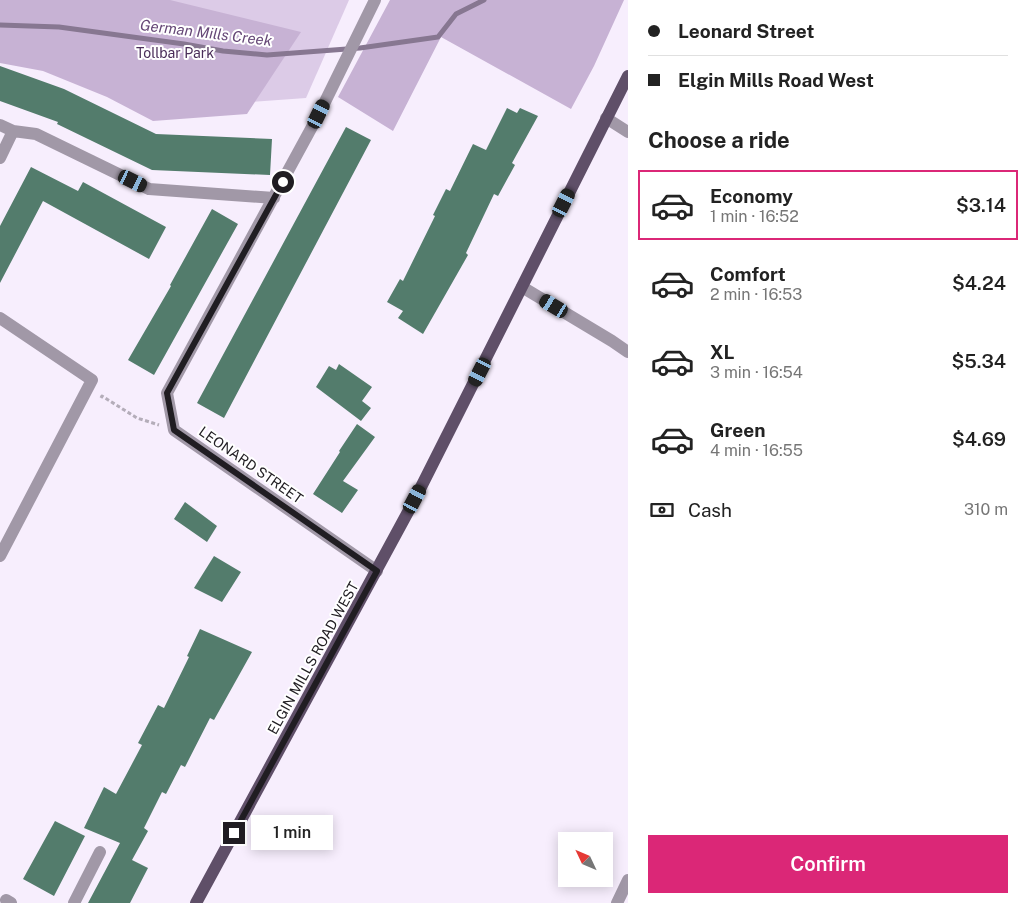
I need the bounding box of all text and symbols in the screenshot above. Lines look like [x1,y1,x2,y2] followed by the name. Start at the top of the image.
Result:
[139,16,274,49] water label: German Mills Creek
[678,20,814,42] text: Leonard Street
[136,45,214,61] park label: Tollbar Park
[678,69,874,91] text: Elgin Mills Road West
[305,97,332,131] car
[648,127,790,153] text: Choose a ride
[116,168,149,194] car
[272,171,294,193] route start
[650,183,695,228] icon: car
[710,185,793,207] text: Economy
[550,186,577,220] car
[956,194,1006,216] text: $3.14
[710,207,799,226] text: 1 min · 16:52
[650,261,695,306] icon: car
[710,263,786,285] text: Comfort
[952,272,1006,294] text: $4.24
[710,285,802,304] text: 2 min · 16:53
[537,292,570,320] car
[650,339,695,384] icon: car
[710,341,735,363] text: XL
[951,350,1006,372] text: $5.34
[466,355,493,389] car
[710,363,803,382] text: 3 min · 16:54
[650,417,695,462] icon: car
[710,419,765,441] text: Green
[196,423,306,507] street label: LEONARD STREET
[952,428,1006,450] text: $4.69
[710,441,803,460] text: 4 min · 16:55
[401,482,428,516] car
[648,496,676,524] icon: cash
[688,499,732,521] text: Cash
[964,500,1008,519] text: 310 m
[264,579,362,737] street label: ELGIN MILLS ROAD WEST
[252,816,334,850] callout: 1 min
[223,822,245,844] route end
[273,823,311,842] text: 1 min
[558,832,612,888] north arrow
[558,832,613,887] map controls
[648,835,1008,893] button: Confirm

